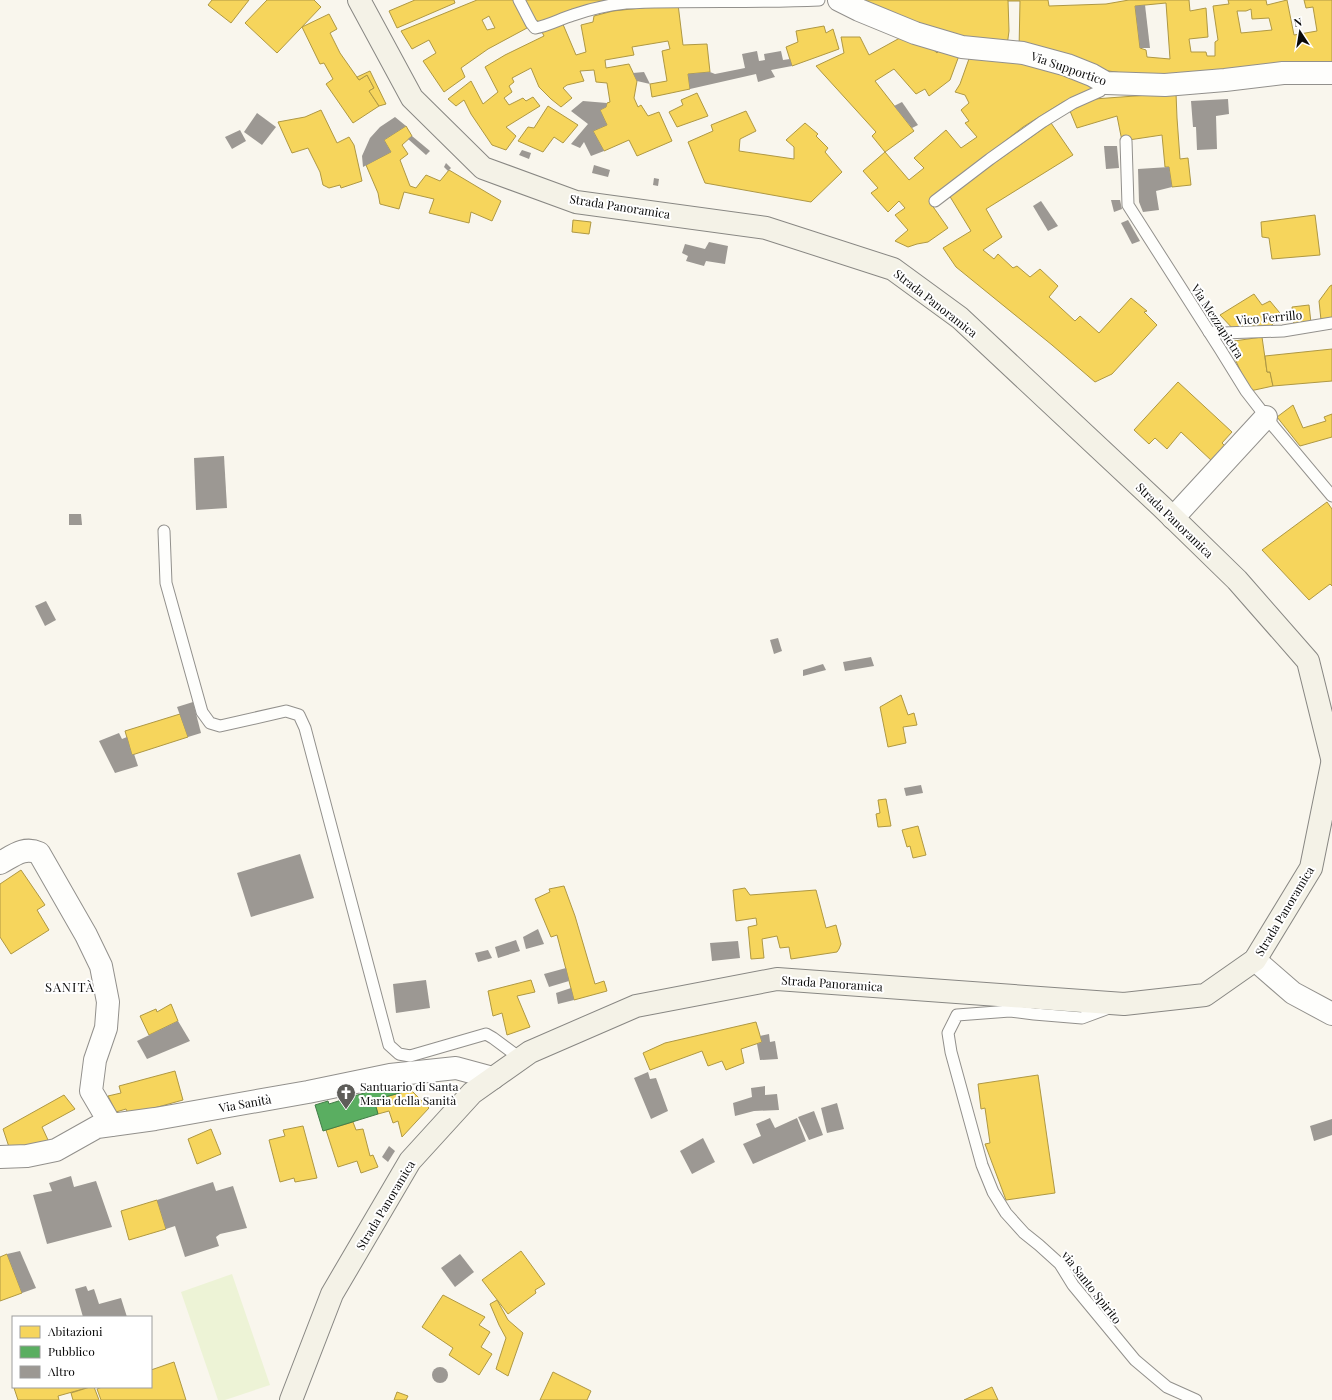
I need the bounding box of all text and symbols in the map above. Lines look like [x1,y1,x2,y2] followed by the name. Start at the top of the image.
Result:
[1280,12,1320,52] north arrow
[1292,14,1303,30] text: N
[1028,47,1109,89] street label: Via Supportico
[568,190,672,222] street label: Strada Panoramica
[891,265,981,341] street label: Strada Panoramica
[1187,280,1248,361] street label: Via Mezzapietra
[1234,306,1303,328] street label: Vico Ferrillo
[1133,479,1217,561] street label: Strada Panoramica
[1251,863,1317,959] street label: Strada Panoramica
[781,971,883,995] street label: Strada Panoramica
[45,978,95,995] district label: SANITÀ
[360,1078,459,1108] place label: Santuario di Santa Maria della Sanità
[335,1082,357,1110] church icon: Santuario di Santa Maria della Sanità
[217,1091,272,1116] street label: Via Sanità
[352,1157,418,1253] street label: Strada Panoramica
[1058,1246,1126,1327] street label: via Santo Spirito
[12,1316,152,1388] legend
[47,1323,103,1339] text: Abitazioni
[48,1343,95,1359] text: Pubblico
[47,1363,75,1379] text: Altro

